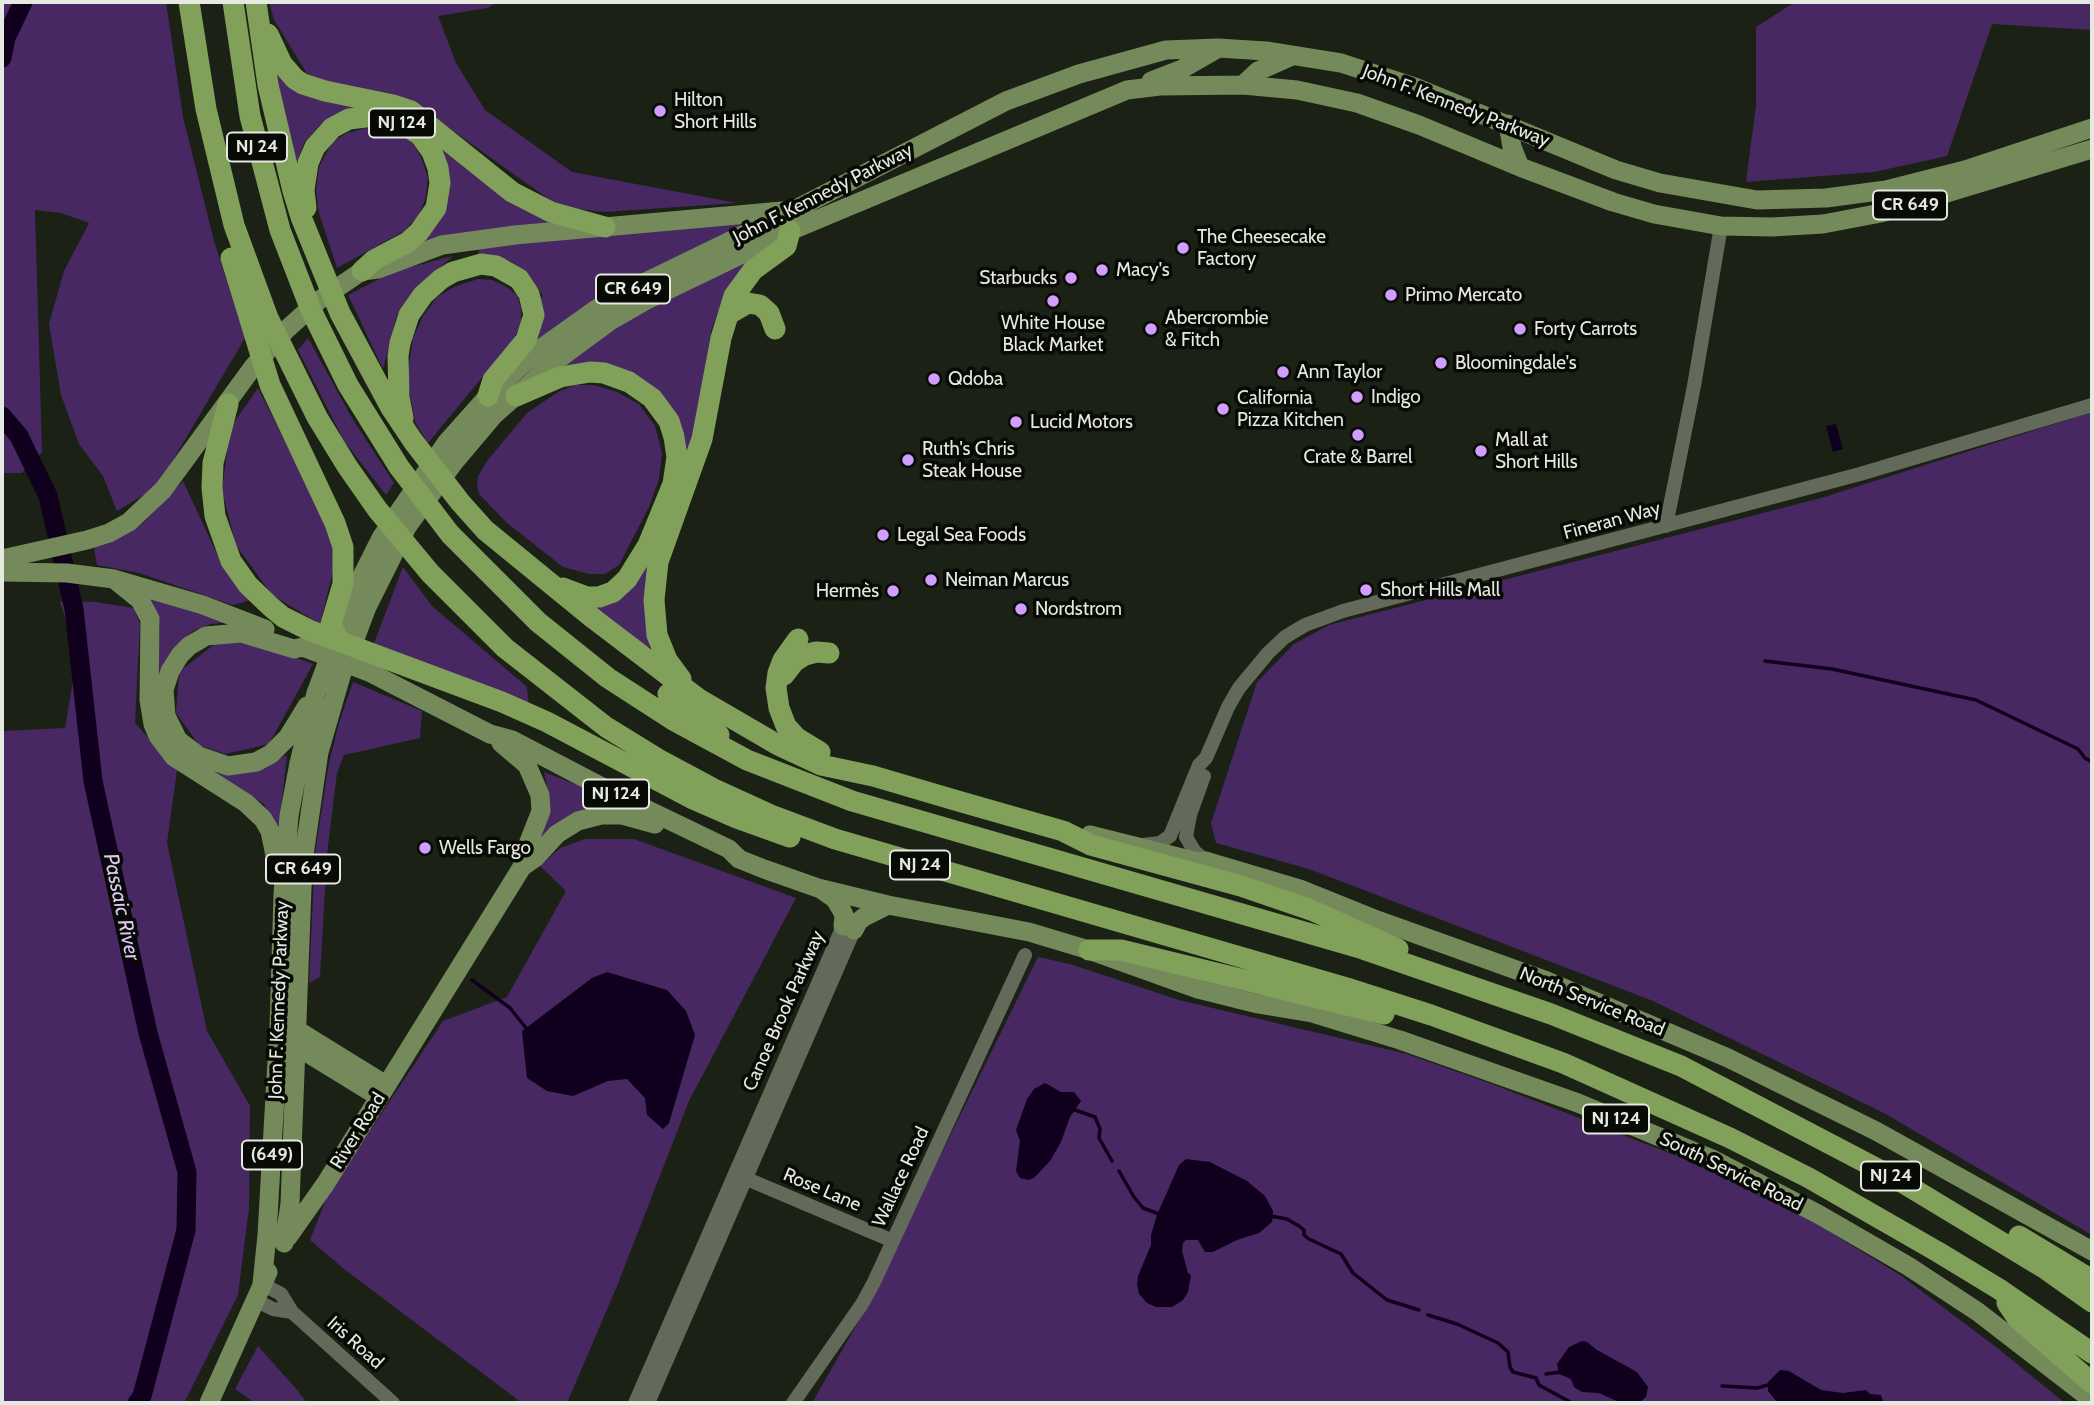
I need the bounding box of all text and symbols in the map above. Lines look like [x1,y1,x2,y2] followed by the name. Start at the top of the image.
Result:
[1359,60,1553,152] street label: John F. Kennedy Parkway
[674,89,757,133] place label: Hilton Short Hills
[652,103,668,119] marker: Hilton Short Hills
[369,109,435,138] road number: NJ 124
[227,132,287,162] road number: NJ 24
[729,139,917,249] street label: John F. Kennedy Parkway
[1873,190,1947,220] road number: CR 649
[1197,226,1326,270] place label: The Cheesecake Factory
[1175,240,1191,256] marker: The Cheesecake Factory
[1116,259,1170,281] place label: Macy's
[1094,262,1110,278] marker: Macy's
[979,267,1057,289] place label: Starbucks
[1063,270,1079,286] marker: Starbucks
[596,274,670,304] road number: CR 649
[1405,284,1522,306] place label: Primo Mercato
[1383,287,1399,303] marker: Primo Mercato
[1045,293,1061,309] marker: White House Black Market
[1165,307,1269,351] place label: Abercrombie & Fitch
[1001,312,1105,356] place label: White House Black Market
[1534,318,1637,340] place label: Forty Carrots
[1143,321,1159,337] marker: Abercrombie & Fitch
[1512,321,1528,337] marker: Forty Carrots
[1455,352,1577,374] place label: Bloomingdale's
[1433,355,1449,371] marker: Bloomingdale's
[1297,361,1382,383] place label: Ann Taylor
[1275,364,1291,380] marker: Ann Taylor
[948,368,1003,390] place label: Qdoba
[926,371,942,387] marker: Qdoba
[1371,386,1421,408] place label: Indigo
[1237,387,1344,431] place label: California Pizza Kitchen
[1349,389,1365,405] marker: Indigo
[1215,401,1231,417] marker: California Pizza Kitchen
[1030,411,1133,433] place label: Lucid Motors
[1008,414,1024,430] marker: Lucid Motors
[1350,427,1366,443] marker: Crate & Barrel
[1495,429,1578,473] place label: Mall at Short Hills
[922,438,1022,482] place label: Ruth's Chris Steak House
[1473,443,1489,459] marker: Mall at Short Hills
[1303,446,1413,468] place label: Crate & Barrel
[900,452,916,468] marker: Ruth's Chris Steak House
[1561,497,1663,545] street label: Fineran Way
[897,524,1026,546] place label: Legal Sea Foods
[875,527,891,543] marker: Legal Sea Foods
[945,569,1069,591] place label: Neiman Marcus
[923,572,939,588] marker: Neiman Marcus
[1380,579,1500,601] place label: Short Hills Mall
[816,580,879,602] place label: Hermès
[1358,582,1374,598] marker: Short Hills Mall
[885,583,901,599] marker: Hermès
[1035,598,1122,620] place label: Nordstrom
[1013,601,1029,617] marker: Nordstrom
[583,780,649,808] road number: NJ 124
[439,837,531,859] place label: Wells Fargo
[417,840,433,856] marker: Wells Fargo
[890,850,950,880] road number: NJ 24
[97,851,145,963] water label: Passaic River
[266,854,340,884] road number: CR 649
[264,900,294,1100] street label: John F. Kennedy Parkway
[738,927,830,1095] street label: Canoe Brook Parkway
[1516,963,1668,1041] street label: North Service Road
[326,1089,390,1173] street label: River Road
[1583,1104,1649,1134] road number: NJ 124
[868,1123,934,1231] street label: Wallace Road
[1656,1127,1806,1217] street label: South Service Road
[242,1140,302,1170] road number: (649)
[1861,1162,1921,1190] road number: NJ 24
[780,1163,864,1217] street label: Rose Lane
[322,1312,388,1374] street label: Iris Road

